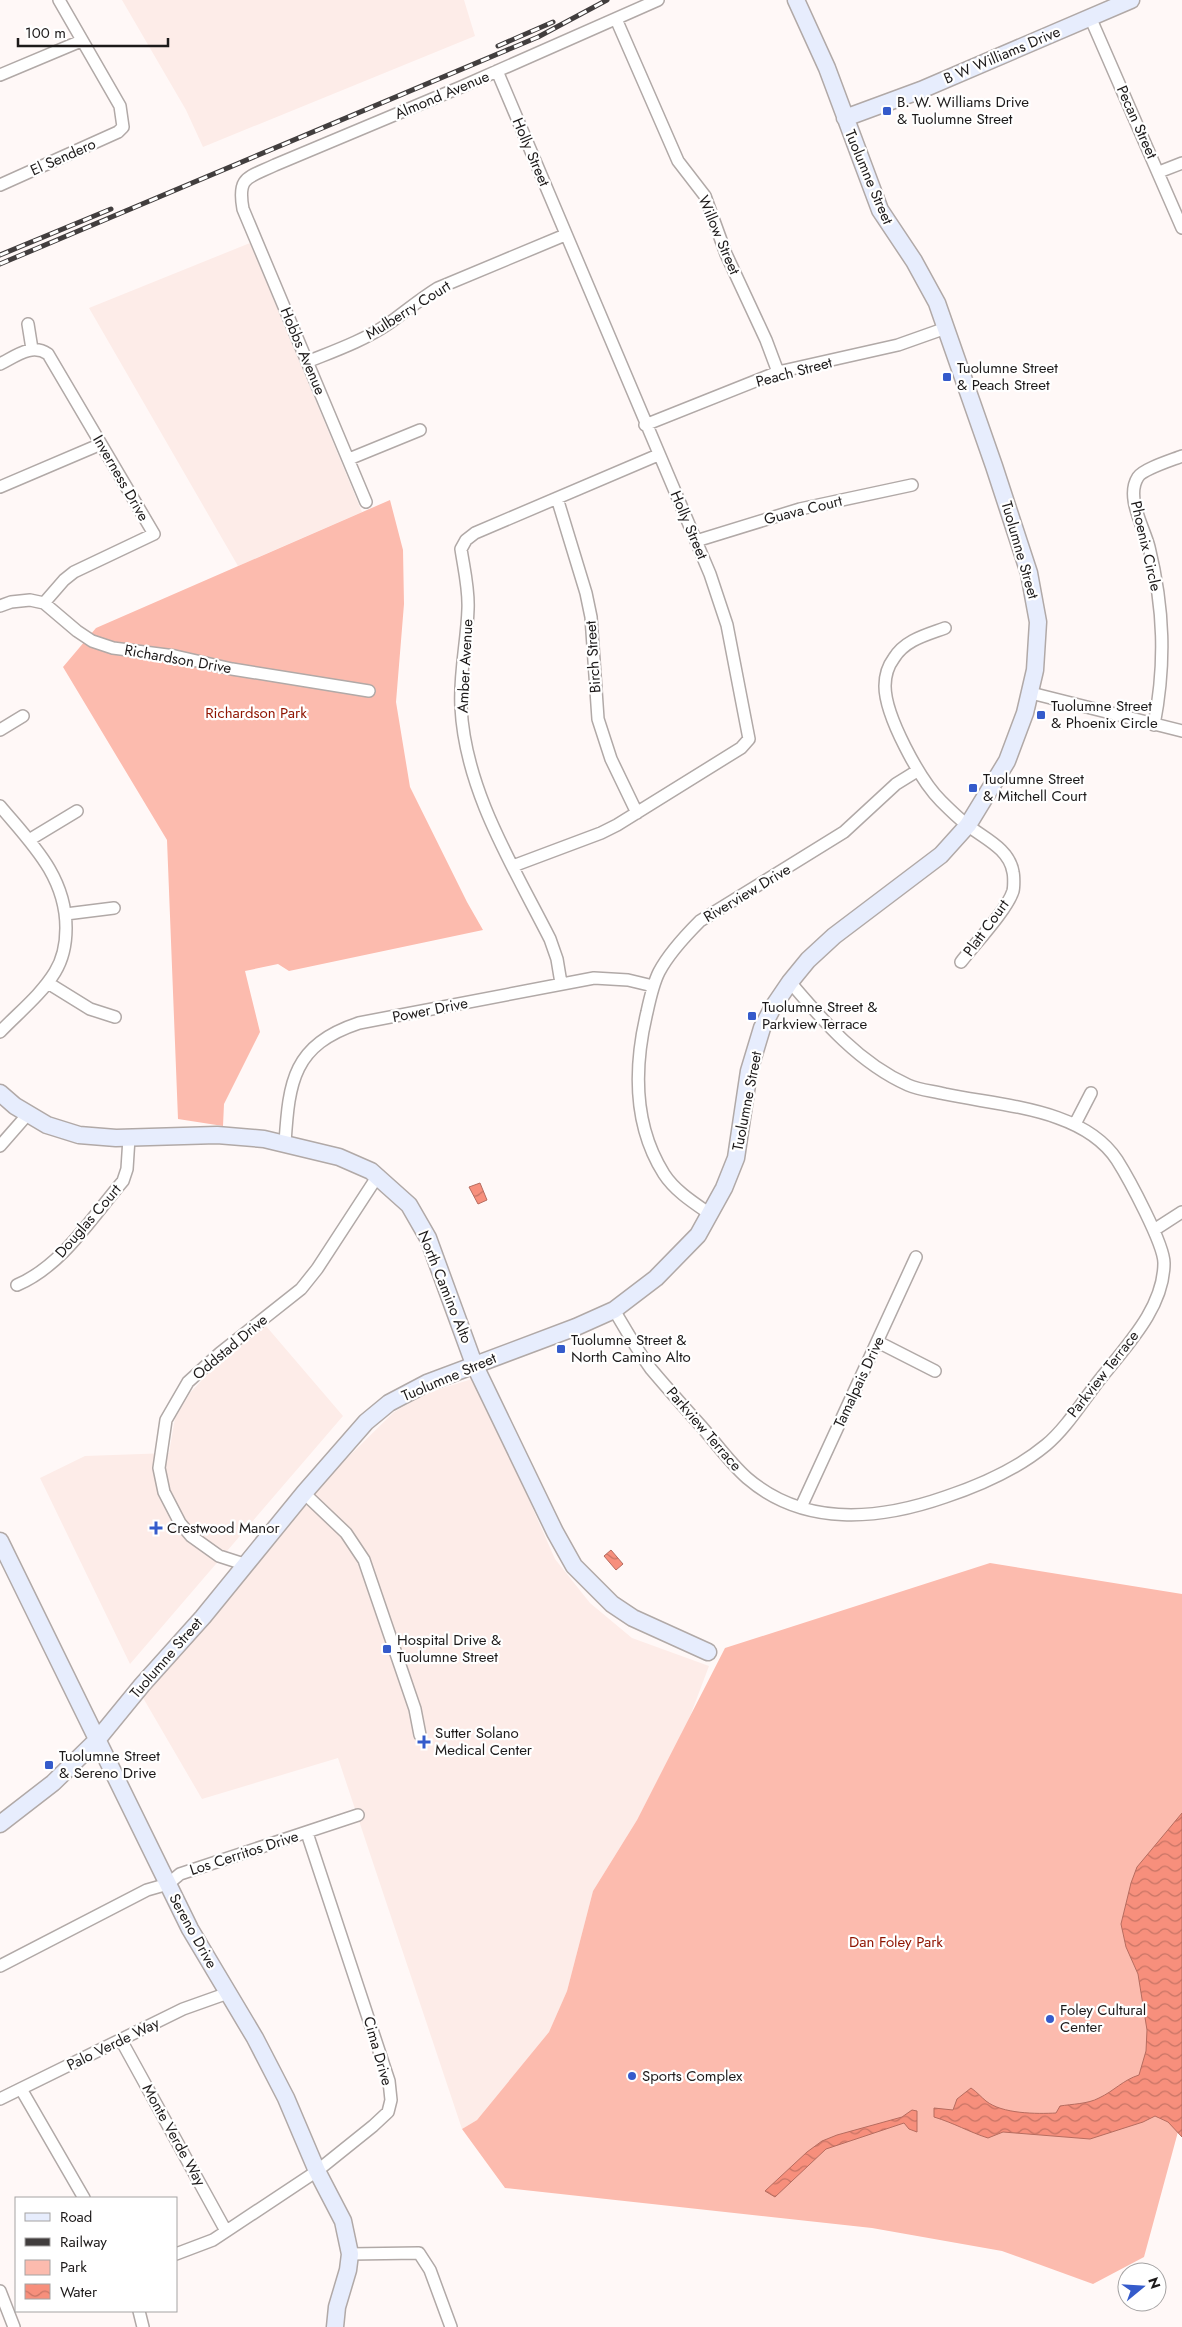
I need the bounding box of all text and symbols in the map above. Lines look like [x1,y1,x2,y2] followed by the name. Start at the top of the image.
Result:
[18,15,168,47] scale bar
[940,20,1064,89] street label: B W Williams Drive
[25,22,66,44] text: 100 m
[391,65,493,125] street label: Almond Avenue
[1111,82,1163,162] street label: Pecan Street
[897,91,1029,130] place label: B. W. Williams Drive & Tuolumne Street
[881,105,893,117] marker: B. W. Williams Drive & Tuolumne Street
[507,114,555,190] street label: Holly Street
[839,126,899,228] street label: Tuolumne Street
[27,133,99,181] street label: El Sendero
[692,192,746,278] street label: Willow Street
[361,275,455,345] street label: Mulberry Court
[275,304,331,398] street label: Hobbs Avenue
[753,351,835,393] street label: Peach Street
[957,357,1058,396] place label: Tuolumne Street & Peach Street
[941,371,953,383] marker: Tuolumne Street & Peach Street
[87,431,155,525] street label: Inverness Drive
[665,487,713,563] street label: Holly Street
[762,490,845,530] street label: Guava Court
[996,499,1045,602] street label: Tuolumne Street
[1125,499,1167,594] street label: Phoenix Circle
[452,618,478,714] street label: Amber Avenue
[579,620,607,694] street label: Birch Street
[123,639,233,679] street label: Richardson Drive
[1051,695,1158,734] place label: Tuolumne Street & Phoenix Circle
[205,702,307,724] park label: Richardson Park
[1035,709,1047,721] marker: Tuolumne Street & Phoenix Circle
[983,768,1087,807] place label: Tuolumne Street & Mitchell Court
[967,782,979,794] marker: Tuolumne Street & Mitchell Court
[699,858,795,928] street label: Riverview Drive
[958,895,1014,961] street label: Platt Court
[390,992,470,1028] street label: Power Drive
[762,996,877,1035] place label: Tuolumne Street & Parkview Terrace
[746,1010,758,1022] marker: Tuolumne Street & Parkview Terrace
[727,1049,767,1153] street label: Tuolumne Street
[50,1179,126,1263] street label: Douglas Court
[412,1227,478,1347] street label: North Camino Alto
[188,1309,273,1385] street label: Oddstad Drive
[1062,1326,1144,1422] street label: Parkview Terrace
[571,1329,691,1368] place label: Tuolumne Street & North Camino Alto
[828,1332,890,1431] street label: Tamalpais Drive
[555,1343,567,1355] marker: Tuolumne Street & North Camino Alto
[398,1347,500,1407] street label: Tuolumne Street
[661,1382,747,1476] street label: Parkview Terrace
[167,1517,280,1539] place label: Crestwood Manor
[149,1521,163,1535] marker: Crestwood Manor
[125,1612,208,1703] street label: Tuolumne Street
[397,1629,501,1668] place label: Hospital Drive & Tuolumne Street
[381,1643,393,1655] marker: Hospital Drive & Tuolumne Street
[435,1722,533,1761] place label: Sutter Solano Medical Center
[417,1735,431,1749] marker: Sutter Solano Medical Center
[59,1745,160,1784] place label: Tuolumne Street & Sereno Drive
[43,1759,55,1771] marker: Tuolumne Street & Sereno Drive
[187,1825,302,1881] street label: Los Cerritos Drive
[163,1890,223,1973] street label: Sereno Drive
[849,1931,943,1953] park label: Dan Foley Park
[1060,1999,1146,2038] place label: Foley Cultural Center
[63,2012,163,2076] street label: Palo Verde Way
[1044,2013,1056,2025] marker: Foley Cultural Center
[358,2014,398,2088] street label: Cima Drive
[642,2065,743,2087] place label: Sports Complex
[626,2070,638,2082] marker: Sports Complex
[137,2080,211,2190] street label: Monte Verde Way
[15,2197,178,2312] legend
[60,2206,92,2228] text: Road
[60,2231,107,2253] text: Railway
[60,2256,87,2278] text: Park
[1117,2262,1167,2312] north arrow
[1143,2275,1166,2291] text: N
[60,2281,98,2303] text: Water

